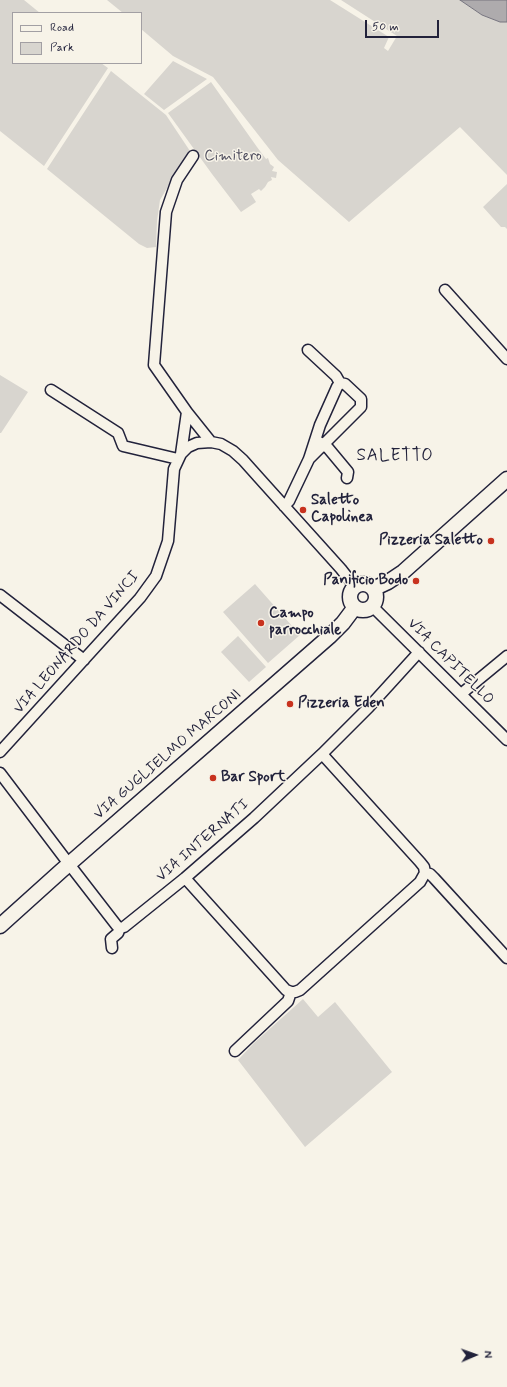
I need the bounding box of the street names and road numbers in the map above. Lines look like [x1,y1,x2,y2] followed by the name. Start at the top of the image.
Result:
[10,568,144,718] street label: VIA LEONARDO DA VINCI
[403,615,497,709] street label: VIA CAPITELLO
[91,686,245,824] street label: VIA GUGLIELMO MARCONI
[153,796,253,886] street label: VIA INTERNATI

